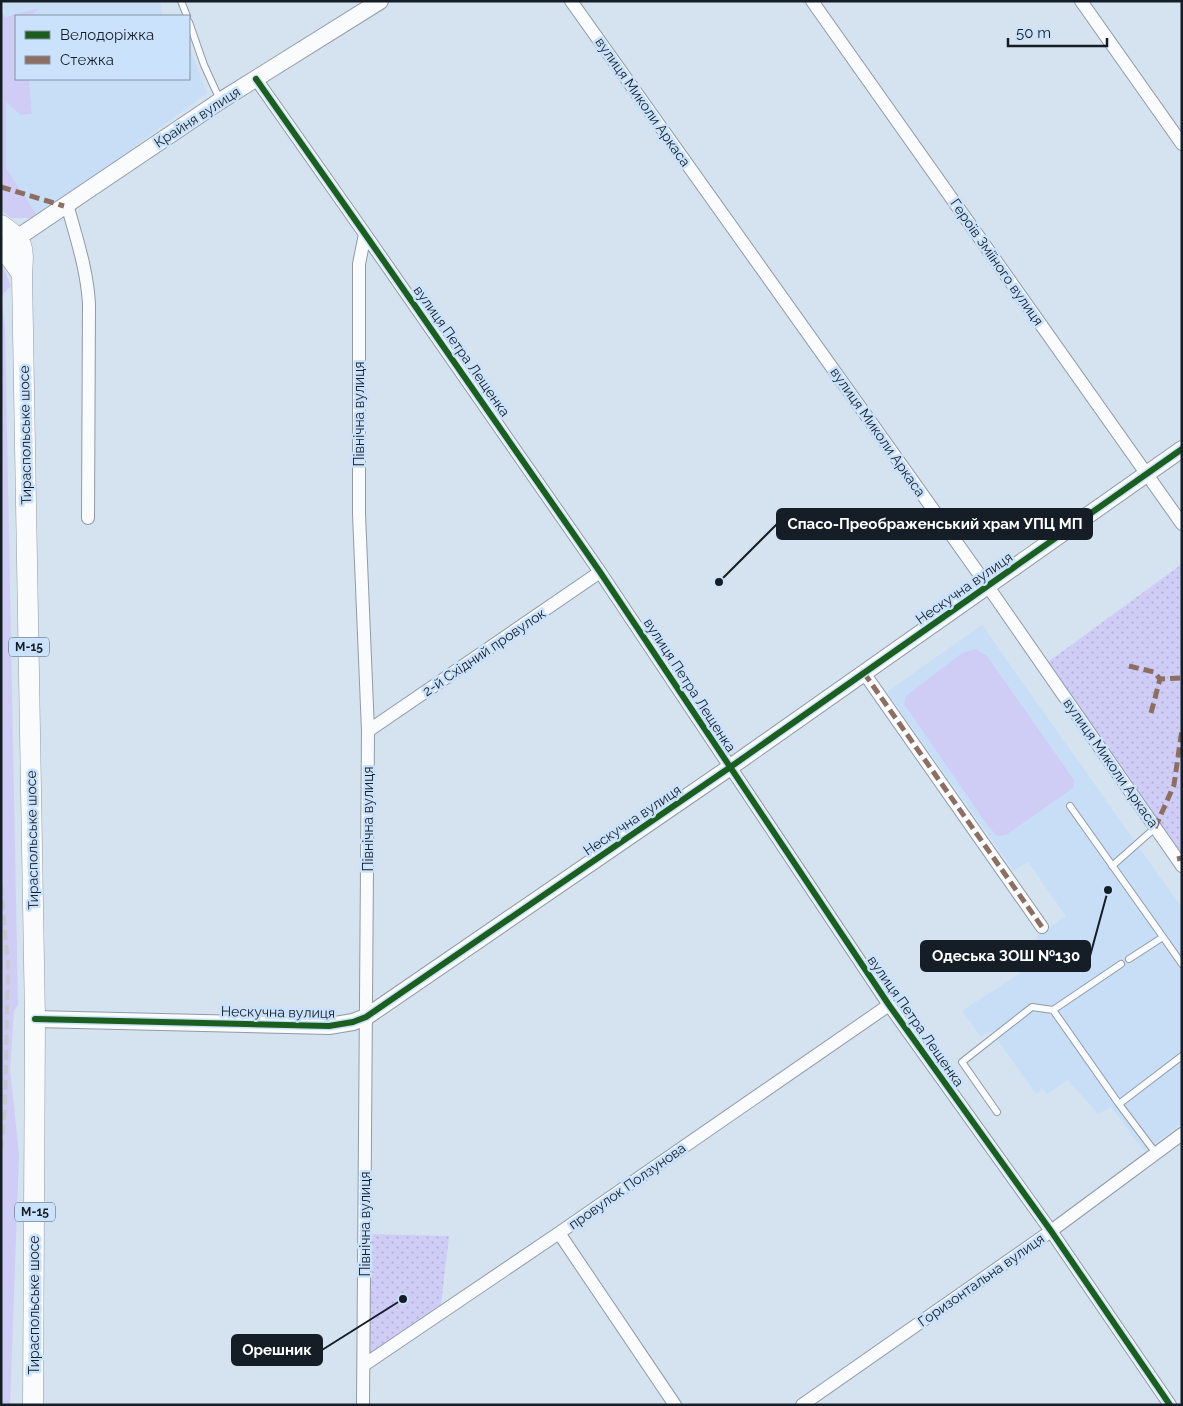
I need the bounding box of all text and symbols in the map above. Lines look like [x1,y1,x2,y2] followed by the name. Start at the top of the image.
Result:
[15,15,190,80] legend
[1008,15,1107,47] scale bar
[1016,24,1051,42] text: 50 m
[60,26,154,44] text: Велодоріжка
[592,34,694,170] street label: вулиця Миколи Аркаса
[60,51,114,69] text: Стежка
[151,83,243,151] street label: Крайня вулиця
[947,196,1047,328] street label: Героїв Зміїного вулиця
[411,282,513,420] street label: вулиця Петра Лещенка
[351,361,367,467] street label: Північна вулиця
[827,364,929,500] street label: вулиця Миколи Аркаса
[16,365,34,505] street label: Тираспольське шосе
[777,509,1092,539] callout: Спасо-Преображенський храм УПЦ МП
[787,515,1083,533] text: Спасо-Преображенський храм УПЦ МП
[913,549,1015,627] street label: Нескучна вулиця
[419,605,549,699] street label: 2-й Східний провулок
[641,615,739,755] street label: вулиця Петра Лещенка
[9,638,49,656] road number: М-15
[1060,695,1162,831] street label: вулиця Миколи Аркаса
[360,766,376,872] street label: Північна вулиця
[23,770,41,910] street label: Тираспольське шосе
[580,781,684,859] street label: Нескучна вулиця
[921,941,1090,971] callout: Одеська ЗОШ №130
[932,947,1080,965] text: Одеська ЗОШ №130
[865,952,967,1090] street label: вулиця Петра Лещенка
[221,1003,335,1021] street label: Нескучна вулиця
[565,1140,689,1232] street label: провулок Ползунова
[357,1171,373,1277] street label: Північна вулиця
[15,1202,55,1222] road number: М-15
[915,1230,1047,1330] street label: Горизонтальна вулиця
[26,1235,42,1375] street label: Тираспольське шосе
[232,1335,322,1365] callout: Орешник
[242,1341,312,1359] text: Орешник

